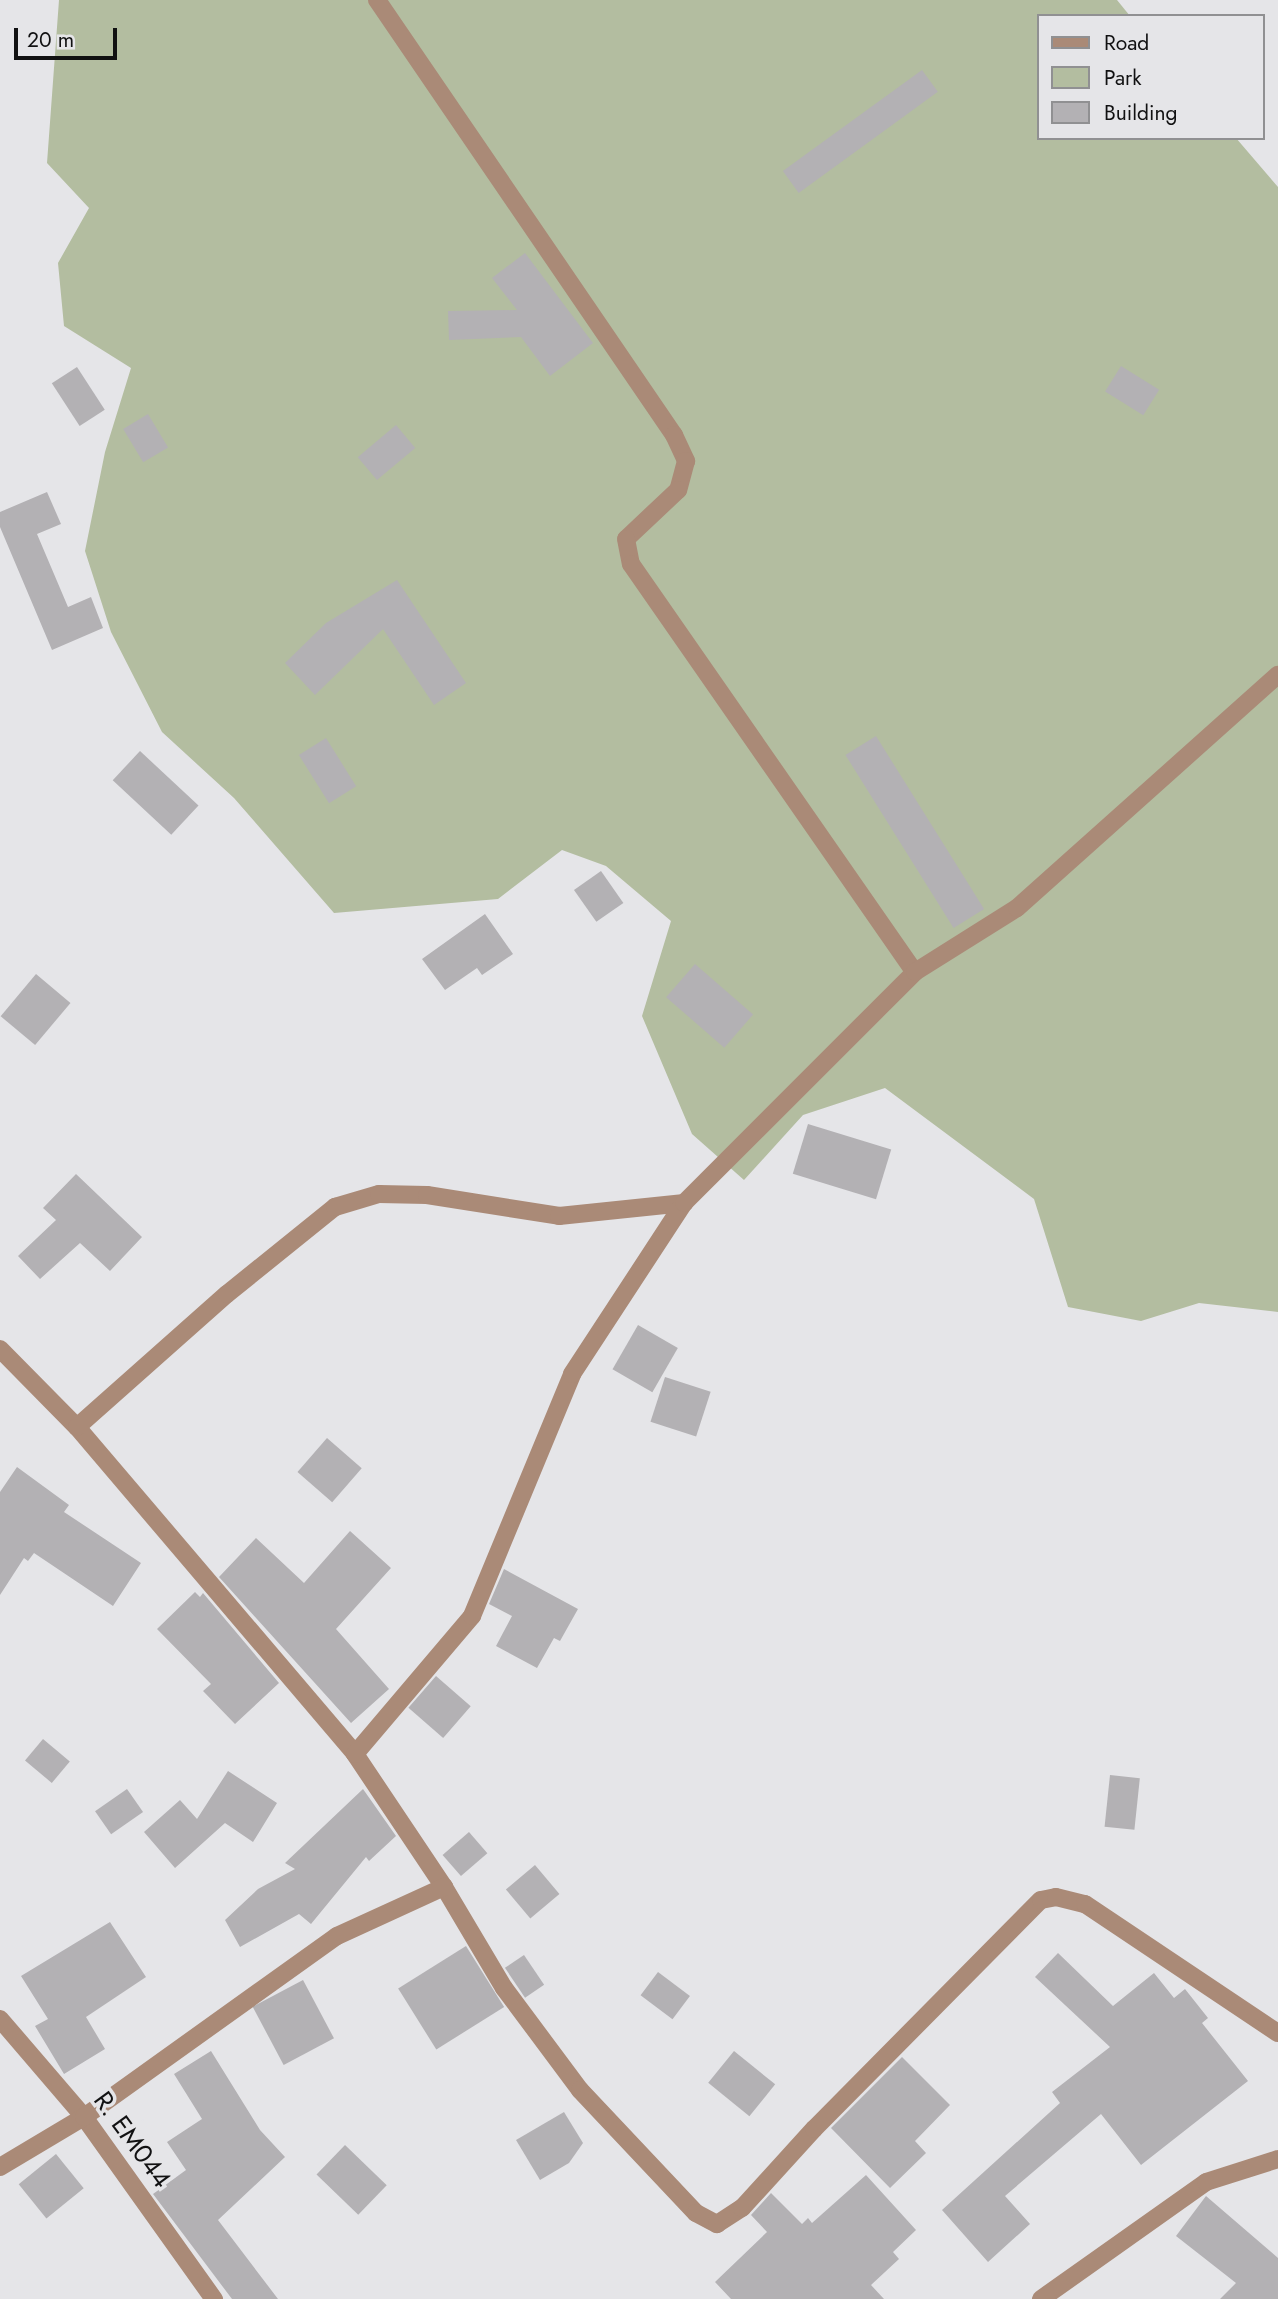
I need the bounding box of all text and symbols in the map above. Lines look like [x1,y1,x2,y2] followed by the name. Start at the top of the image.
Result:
[18,14,121,58] scale bar
[1036,14,1264,140] legend
[27,25,74,55] text: 20 m
[1104,28,1149,58] text: Road
[1104,63,1141,93] text: Park
[1104,98,1177,128] text: Building
[87,2086,177,2194] street label: R. EM044

